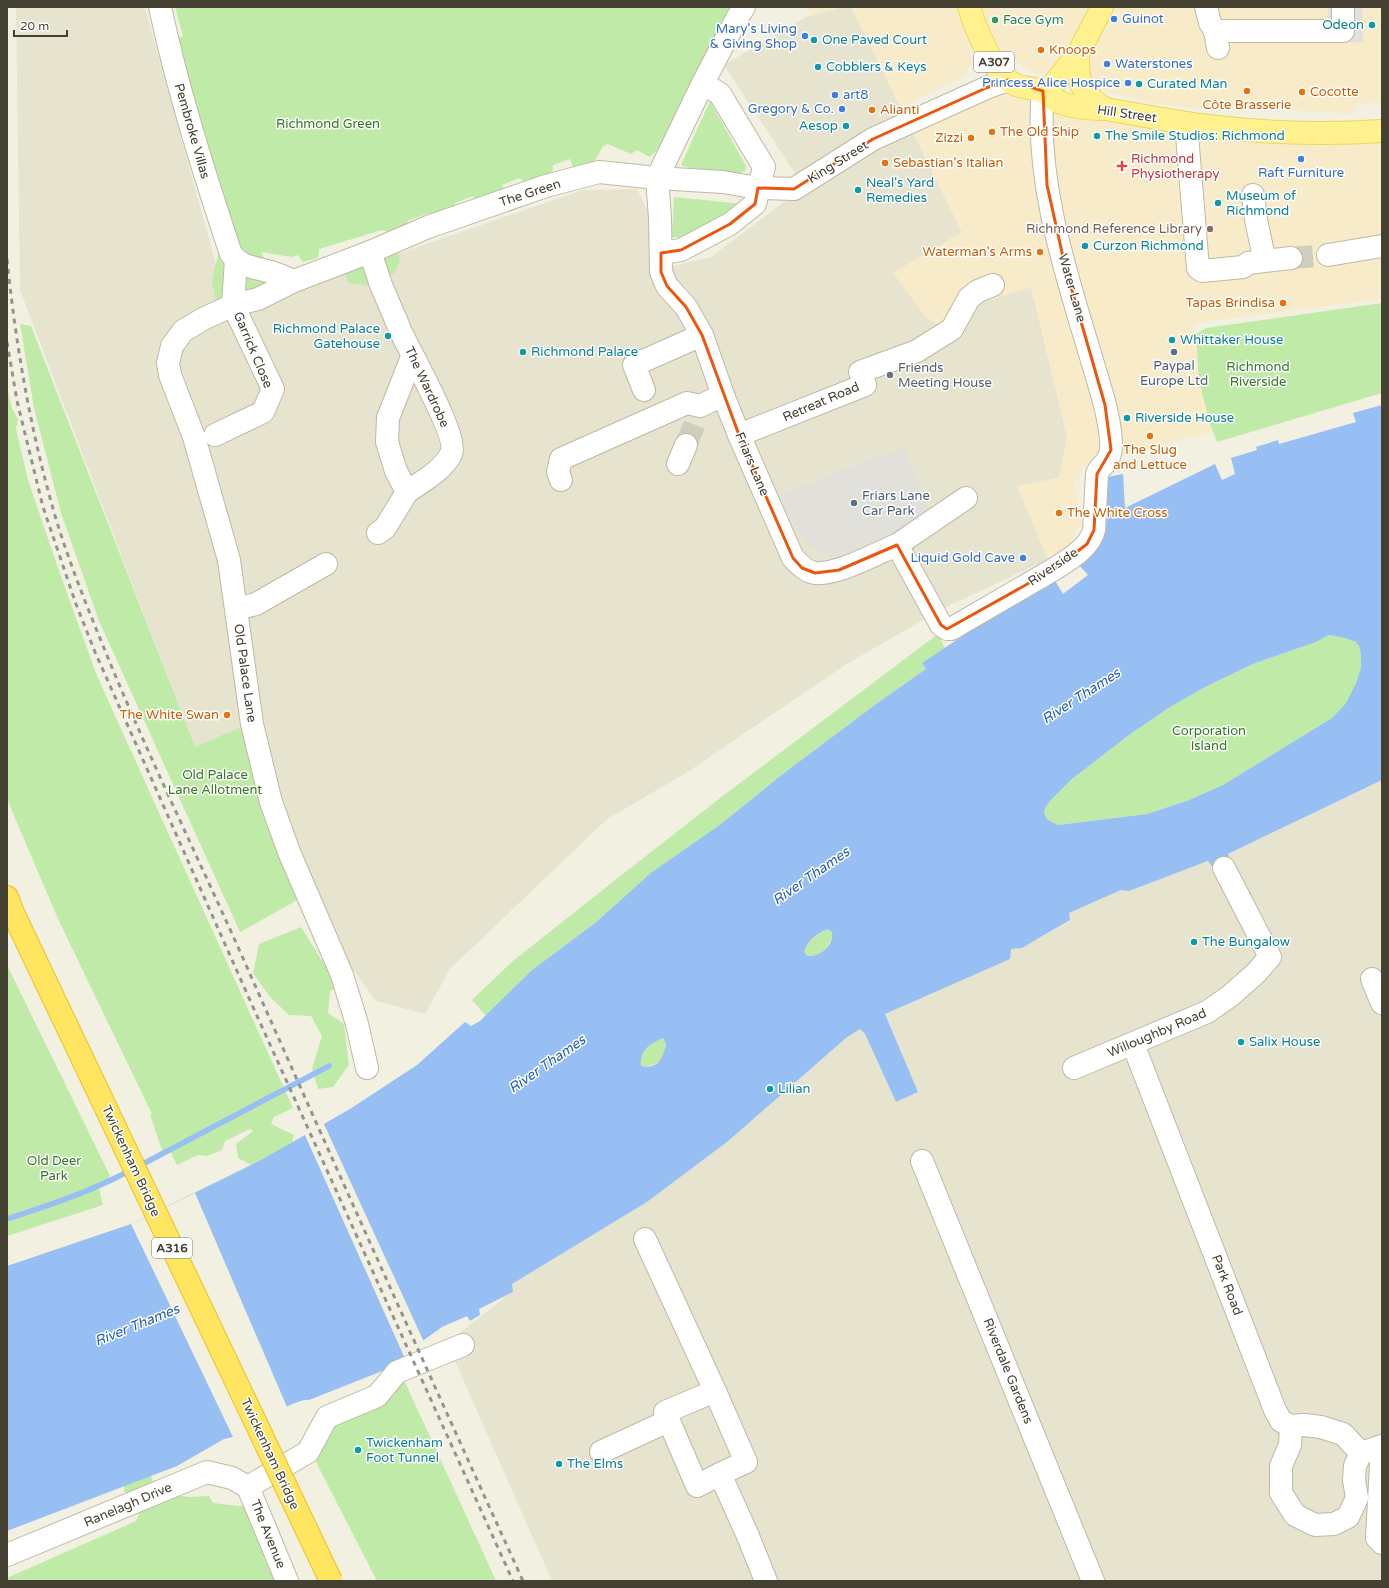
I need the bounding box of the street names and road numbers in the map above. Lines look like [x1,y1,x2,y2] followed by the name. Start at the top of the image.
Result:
[974,52,1014,72] road number: A307
[171,81,213,181] street label: Pembroke Villas
[1096,102,1158,126] street label: Hill Street
[805,137,871,187] street label: King Street
[497,176,563,210] street label: The Green
[1055,252,1089,324] street label: Water Lane
[230,309,276,391] street label: Garrick Close
[401,344,453,430] street label: The Wardrobe
[780,379,862,425] street label: Retreat Road
[731,430,773,498] street label: Friars Lane
[1025,545,1081,589] street label: Riverside
[230,623,260,723] street label: Old Palace Lane
[1105,1005,1209,1061] street label: Willoughby Road
[98,1103,164,1219] street label: Twickenham Bridge
[152,1238,192,1258] road number: A316
[1208,1252,1246,1318] street label: Park Road
[979,1316,1037,1426] street label: Riverdale Gardens
[237,1396,303,1512] street label: Twickenham Bridge
[82,1479,174,1531] street label: Ranelagh Drive
[247,1497,289,1571] street label: The Avenue

